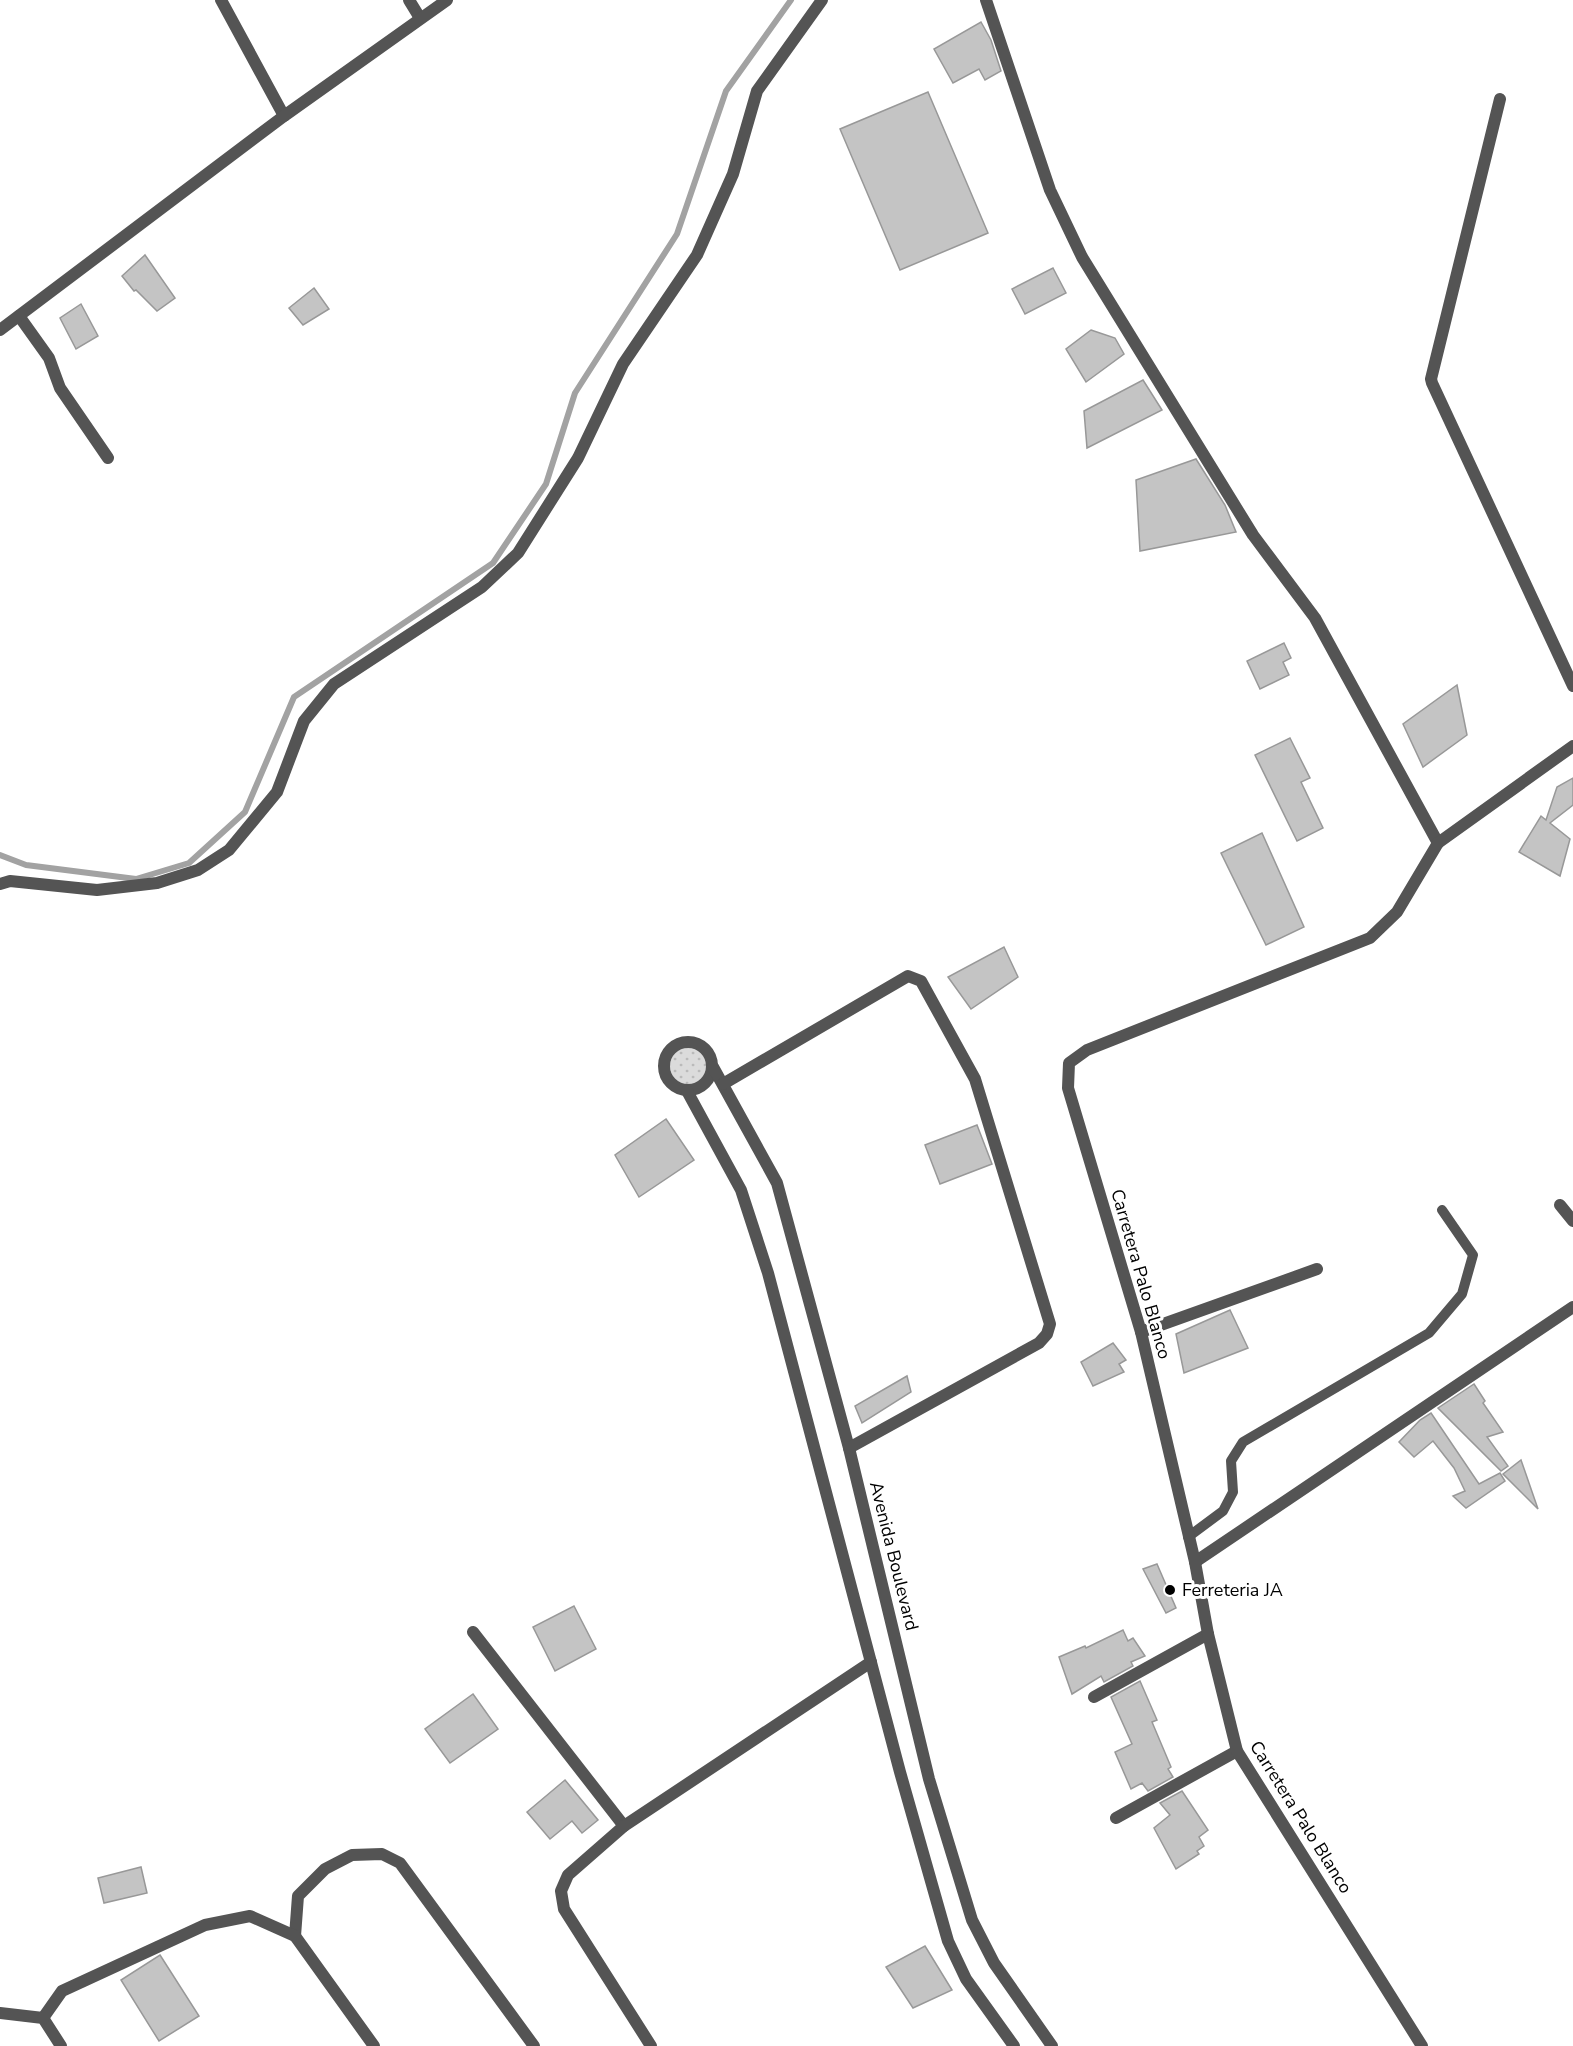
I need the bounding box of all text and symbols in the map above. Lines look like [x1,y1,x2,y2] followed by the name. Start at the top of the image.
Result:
[1105,1186,1177,1362] street label: Carretera Palo Blanco
[864,1479,924,1633] street label: Avenida Boulevard
[1182,1578,1283,1602] place label: Ferreteria JA
[1163,1583,1177,1597] marker: Ferreteria JA
[1244,1736,1358,1898] street label: Carretera Palo Blanco

